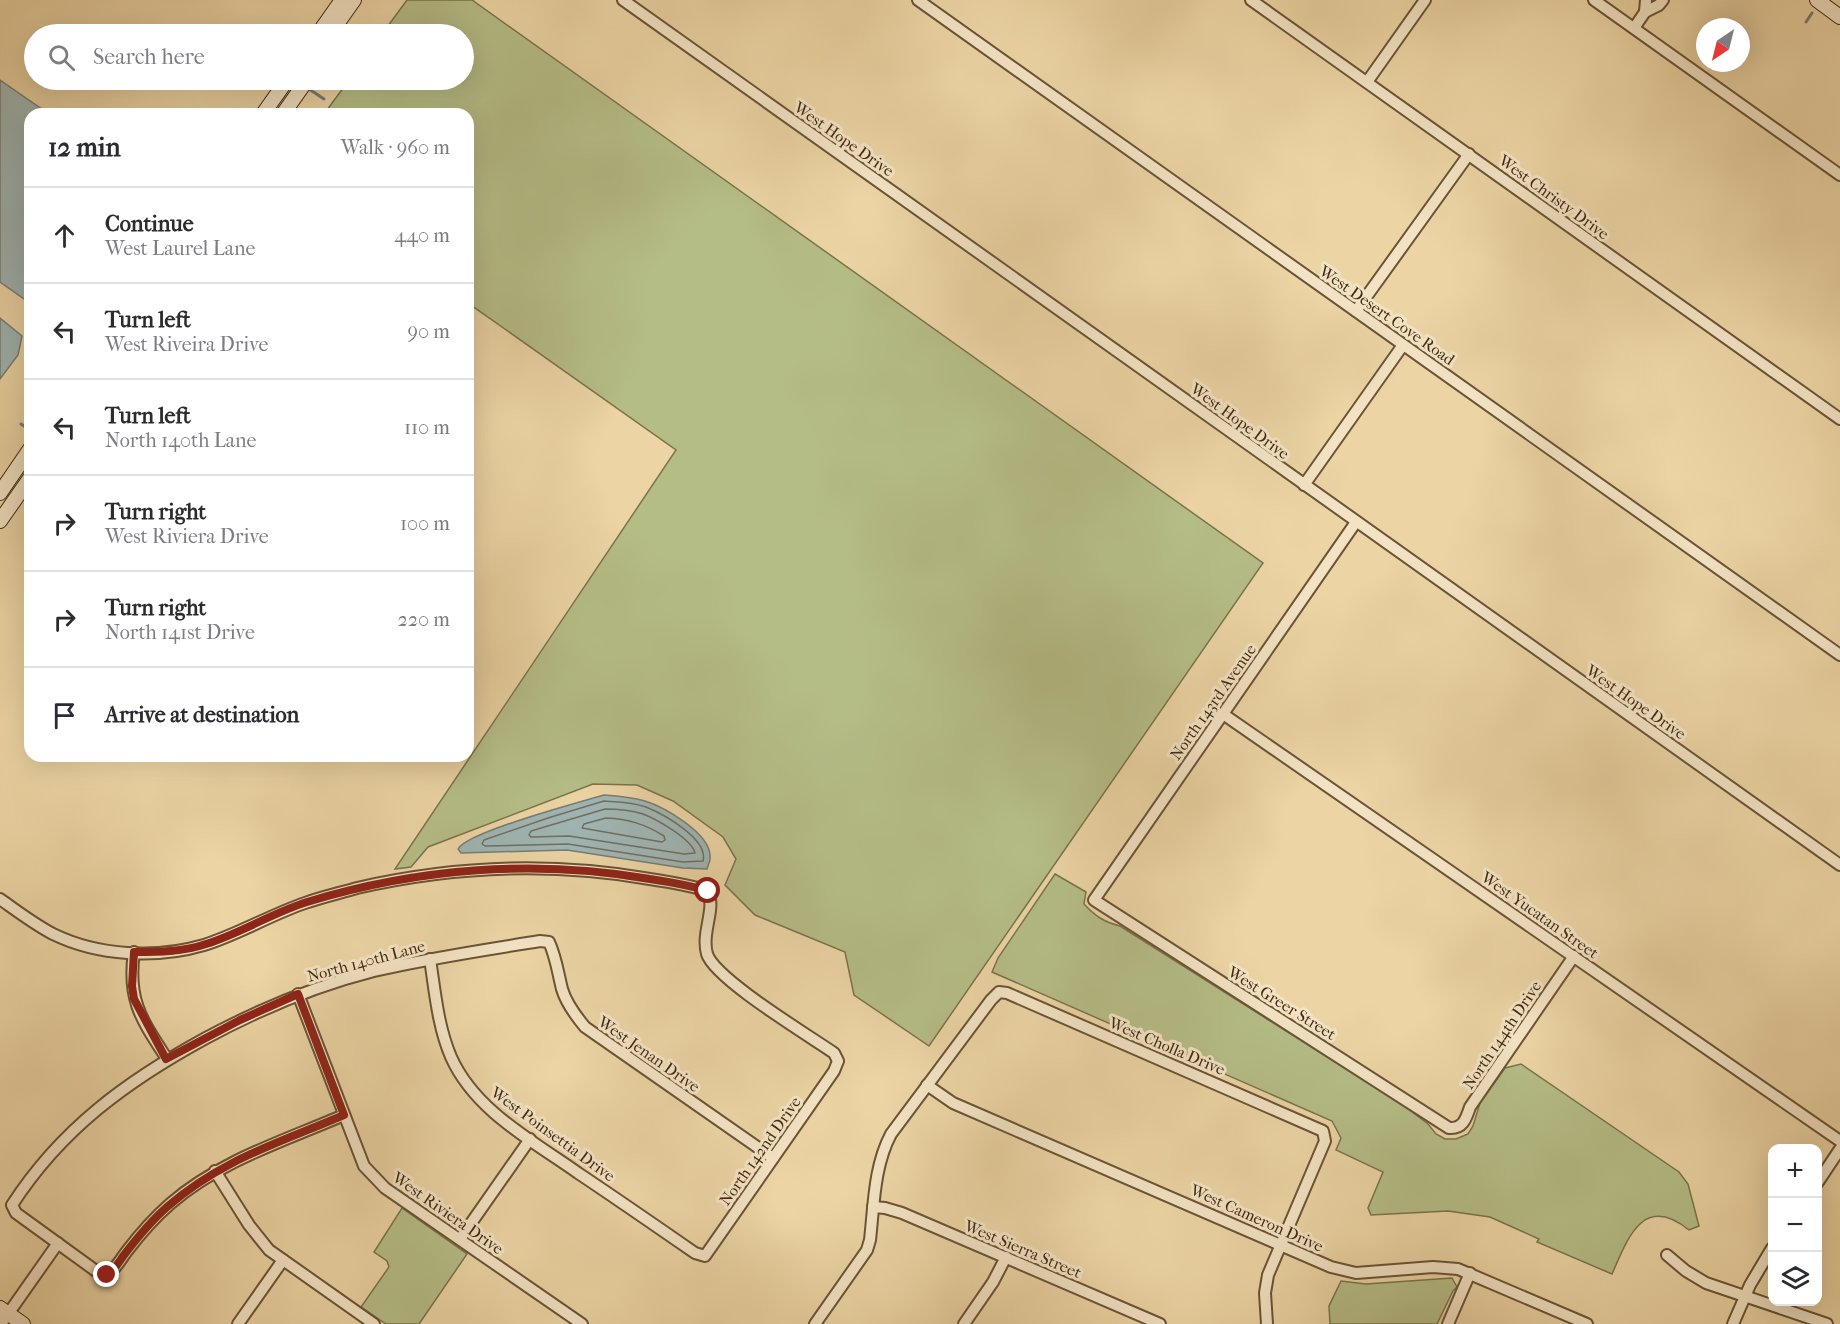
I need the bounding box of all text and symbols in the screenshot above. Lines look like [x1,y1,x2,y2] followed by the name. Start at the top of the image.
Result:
[1696,18,1750,72] north arrow
[24,24,474,90] search box
[45,41,78,74] icon: search
[93,44,205,70] text: Search here
[790,97,898,180] street label: West Hope Drive
[48,132,121,163] text: 12 min
[341,136,450,159] text: Walk · 960 m
[1494,150,1613,243] street label: West Christy Drive
[105,211,194,237] text: Continue
[48,219,81,252] icon: ahead
[394,224,450,247] text: 440 m
[105,237,255,260] text: West Laurel Lane
[1315,261,1459,369] street label: West Desert Cove Road
[105,307,191,333] text: Turn left
[48,315,81,348] icon: left
[408,320,450,343] text: 90 m
[105,333,268,356] text: West Riveira Drive
[1186,378,1293,463] street label: West Hope Drive
[105,403,191,429] text: Turn left
[48,411,81,444] icon: left
[404,416,450,439] text: 110 m
[105,429,257,452] text: North 140th Lane
[105,499,206,525] text: Turn right
[48,507,81,540] icon: right
[400,512,450,535] text: 100 m
[105,525,269,548] text: West Riviera Drive
[105,595,206,621] text: Turn right
[48,603,81,636] icon: right
[397,608,450,631] text: 220 m
[105,621,255,644] text: North 141st Drive
[1166,640,1260,764] street label: North 143rd Avenue
[1582,660,1690,743] street label: West Hope Drive
[48,699,81,732] icon: arrive
[105,702,299,728] text: Arrive at destination
[1477,867,1603,963] street label: West Yucatan Street
[694,877,720,903] route start
[305,936,427,986] street label: North 140th Lane
[1224,962,1340,1044] street label: West Greer Street
[1459,977,1545,1093] street label: North 144th Drive
[594,1011,704,1096] street label: West Jenan Drive
[1105,1013,1228,1079] street label: West Cholla Drive
[486,1082,619,1185] street label: West Poinsettia Drive
[715,1093,805,1209] street label: North 142nd Drive
[1768,1144,1822,1306] map controls
[1768,1144,1822,1198] button: +
[388,1167,507,1258] street label: West Riviera Drive
[1187,1180,1326,1256] street label: West Cameron Drive
[1768,1198,1822,1252] button: −
[961,1215,1085,1282] street label: West Sierra Street
[1768,1252,1822,1306] button: layers
[93,1261,119,1287] route end

